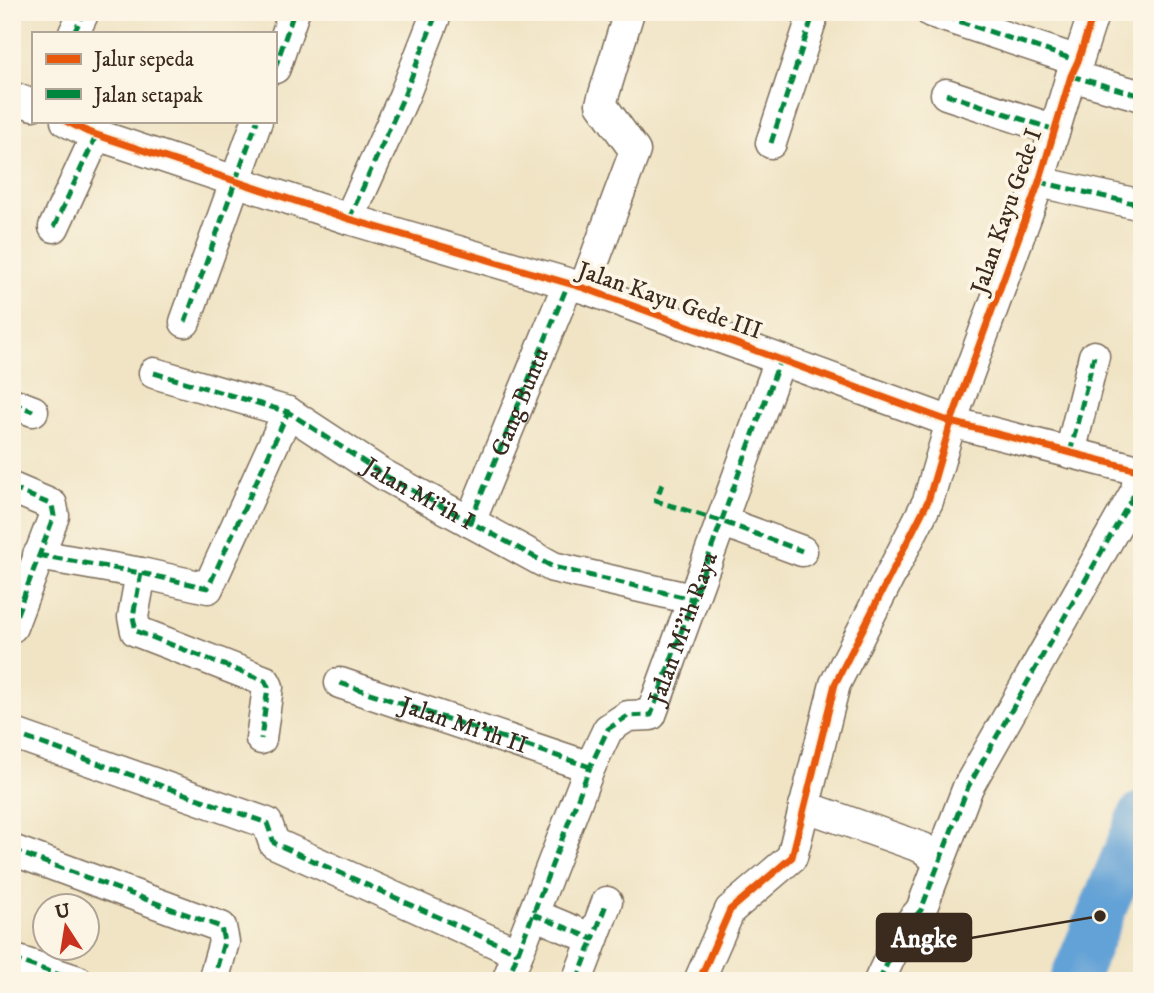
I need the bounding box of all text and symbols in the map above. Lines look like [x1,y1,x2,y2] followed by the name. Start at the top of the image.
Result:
[32,32,276,122] legend
[92,47,194,73] text: Jalur sepeda
[92,83,203,109] text: Jalan setapak
[964,125,1049,300] street label: Jalan Kayu Gede I
[572,255,766,347] street label: Jalan Kayu Gede III
[485,343,556,461] street label: Gang Buntu
[355,450,479,537] street label: Jalan Mi'ih I
[641,547,725,711] street label: Jalan Mi'ih Raya
[394,690,531,761] street label: Jalan Mi'ih II
[32,892,102,962] north arrow
[53,899,73,925] text: U
[877,914,971,961] callout: Angke
[890,923,957,956] text: Angke

